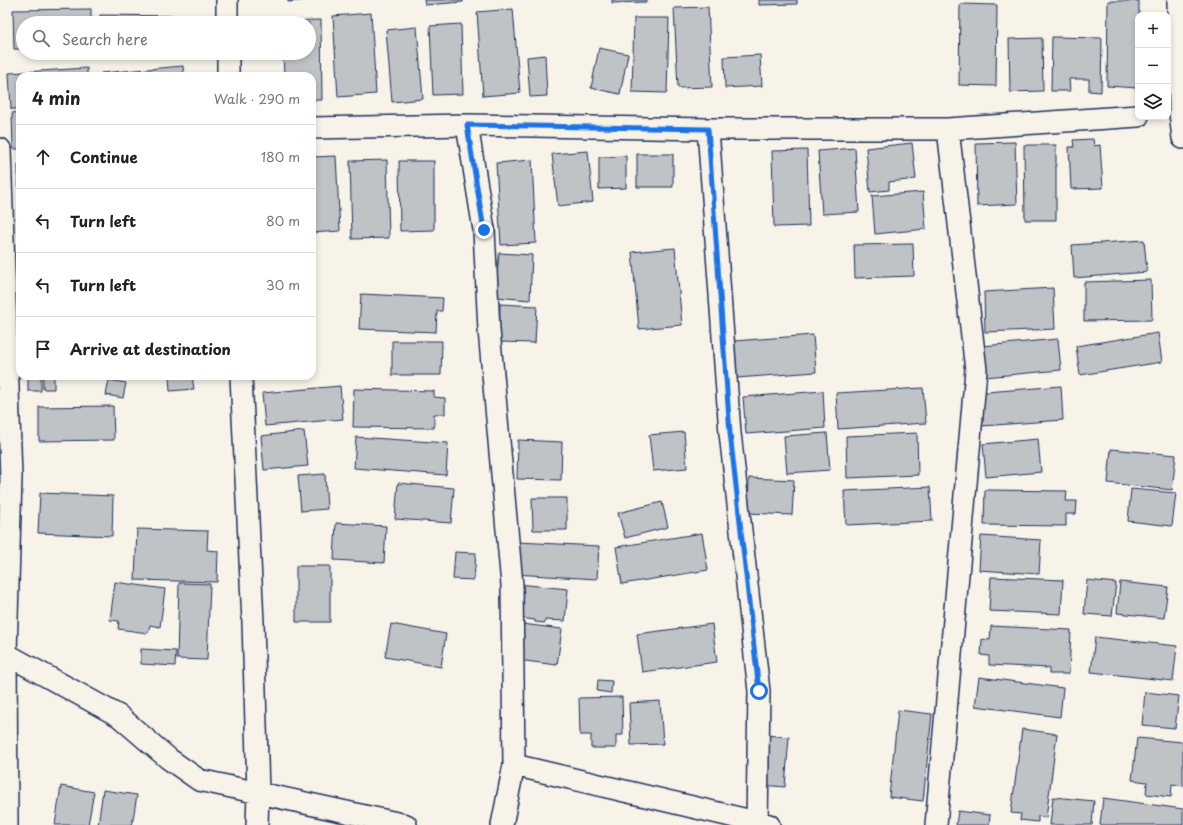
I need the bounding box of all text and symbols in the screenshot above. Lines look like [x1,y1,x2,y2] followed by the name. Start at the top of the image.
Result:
[1135,12,1171,120] map controls
[1135,12,1171,48] button: +
[16,16,316,60] search box
[30,27,52,49] icon: search
[62,27,148,50] text: Search here
[1135,48,1171,84] button: −
[1135,84,1171,120] button: layers
[32,85,80,111] text: 4 min
[214,89,300,108] text: Walk · 290 m
[70,145,138,168] text: Continue
[32,146,54,168] icon: ahead
[261,147,300,166] text: 180 m
[70,209,136,232] text: Turn left
[32,210,54,232] icon: left
[266,211,300,230] text: 80 m
[475,221,493,239] route end
[70,273,136,296] text: Turn left
[32,274,54,296] icon: left
[266,275,300,294] text: 30 m
[70,337,231,360] text: Arrive at destination
[32,338,54,360] icon: arrive
[750,682,768,700] route start

